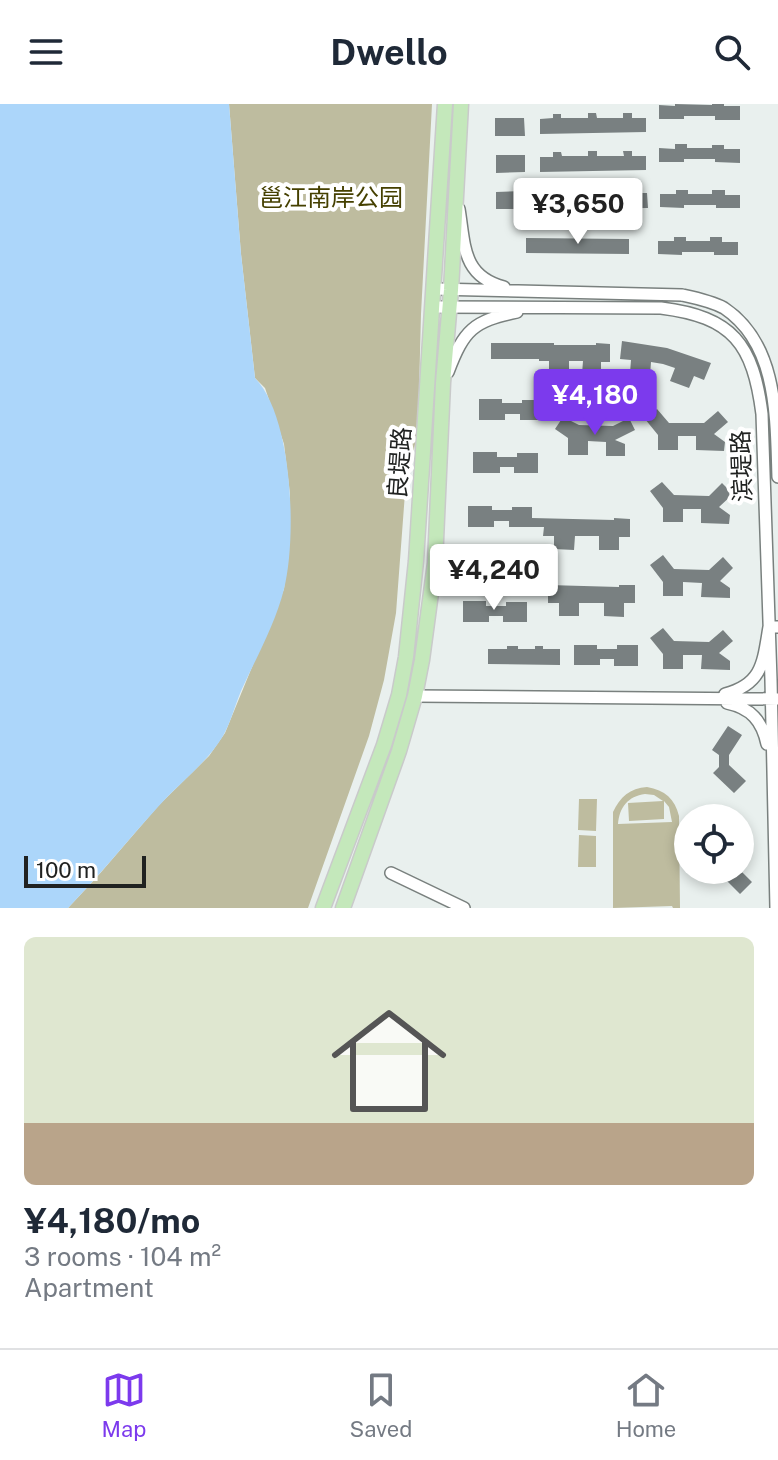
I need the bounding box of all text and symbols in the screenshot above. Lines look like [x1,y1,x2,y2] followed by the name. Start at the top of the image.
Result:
[24,30,68,74] icon: menu
[710,30,754,74] icon: search
[330,31,448,73] text: Dwello
[513,178,643,246] pin: ¥3,650
[259,183,403,211] park label: 邕江南岸公园
[531,188,625,219] text: ¥3,650
[530,369,660,437] pin: ¥4,180
[552,379,638,410] text: ¥4,180
[383,426,415,500] street label: 良堤路
[726,430,756,503] street label: 滨堤路
[429,544,559,612] pin: ¥4,240
[448,554,540,585] text: ¥4,240
[674,804,754,884] map controls
[674,804,754,884] button: locate
[24,852,146,888] scale bar
[36,857,96,883] text: 100 m
[317,989,461,1133] icon: home
[24,1201,200,1241] text: ¥4,180/mo
[24,1241,221,1272] text: 3 rooms · 104 m²
[24,1272,154,1303] text: Apartment
[102,1368,146,1442] tab: Map
[350,1368,412,1442] tab: Saved
[616,1368,676,1442] tab: Home

